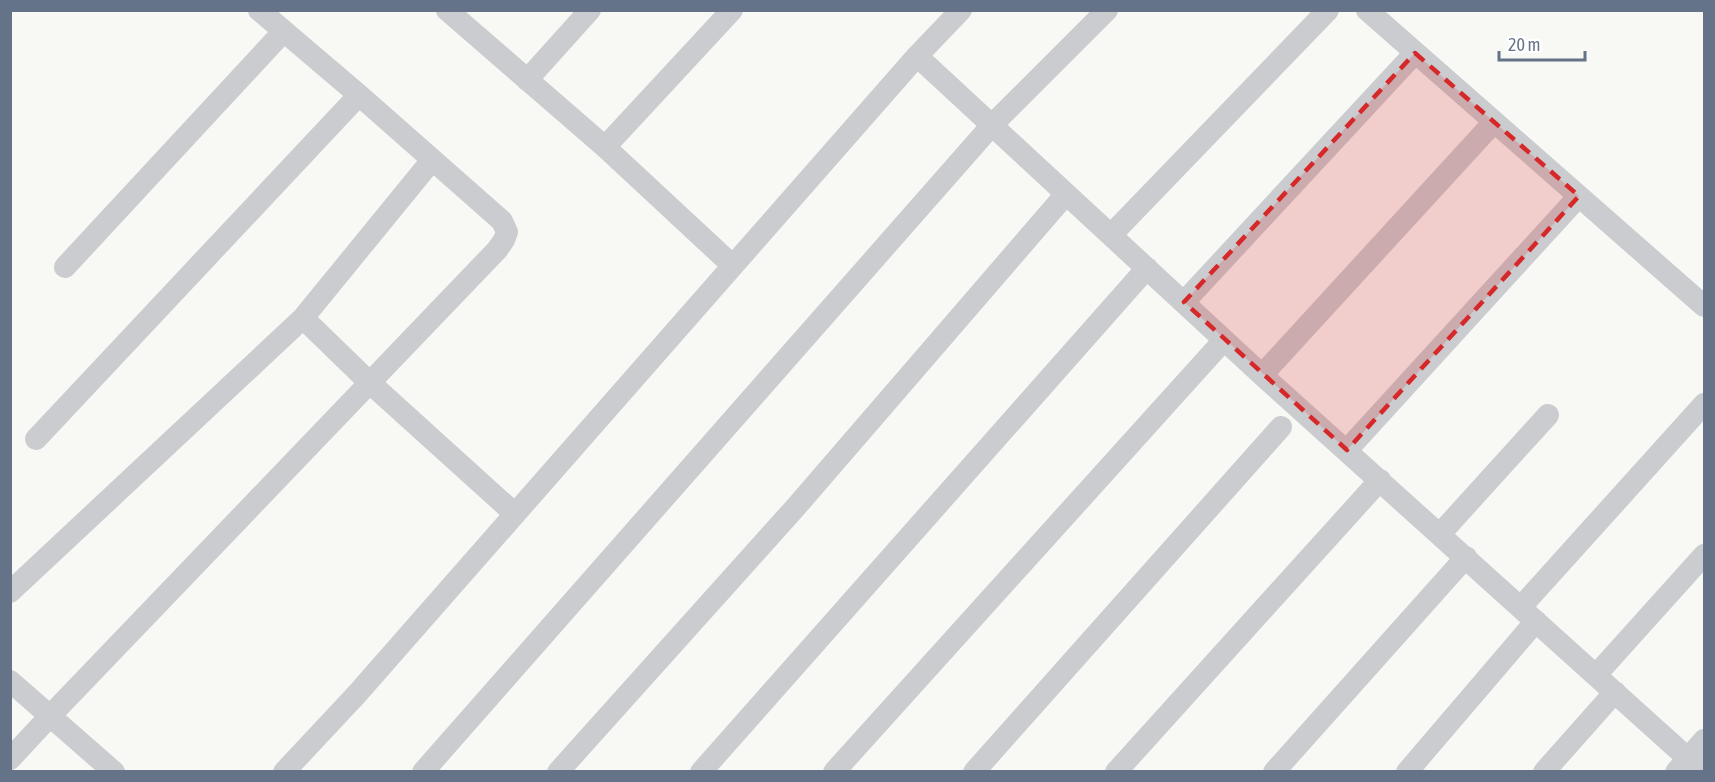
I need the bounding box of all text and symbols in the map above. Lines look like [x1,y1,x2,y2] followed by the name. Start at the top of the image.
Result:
[1499,24,1584,62] scale bar
[1508,34,1540,55] text: 20 m

